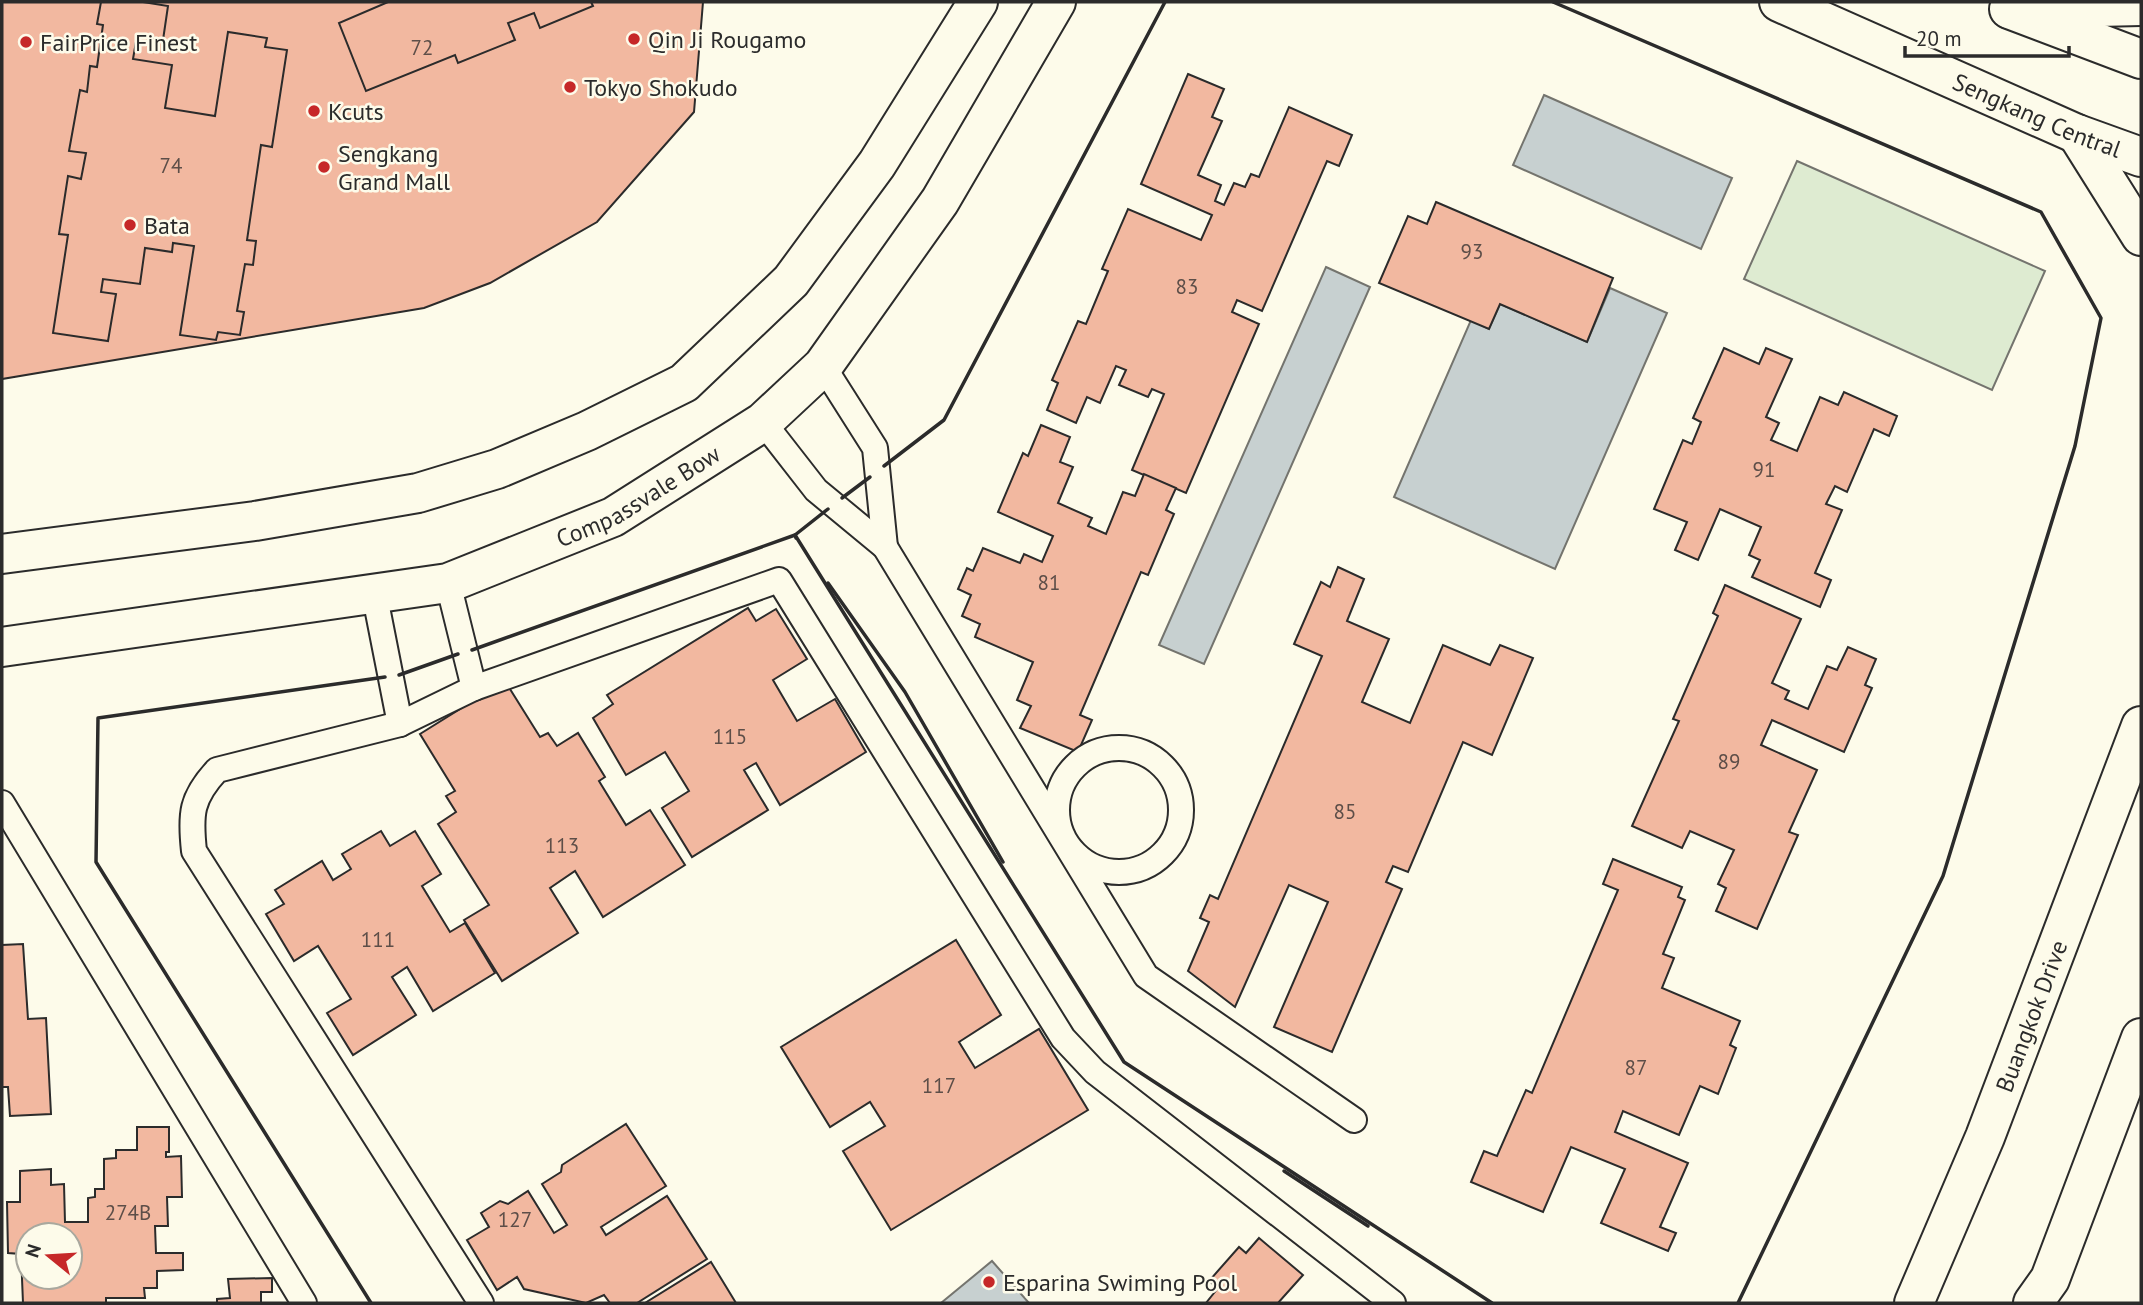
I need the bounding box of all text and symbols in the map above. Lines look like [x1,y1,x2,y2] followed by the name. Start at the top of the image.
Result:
[1905,14,2070,58] scale bar
[648,24,806,55] place label: Qin Ji Rougamo
[1916,25,1962,52] text: 20 m
[40,27,197,58] place label: FairPrice Finest
[626,31,642,47] marker: Qin Ji Rougamo
[18,34,34,50] marker: FairPrice Finest
[411,34,433,61] house number: 72
[1948,66,2126,164] street label: Sengkang Central
[584,72,738,103] place label: Tokyo Shokudo
[562,79,578,95] marker: Tokyo Shokudo
[328,96,384,127] place label: Kcuts
[306,103,322,119] marker: Kcuts
[338,138,450,197] place label: Sengkang Grand Mall
[160,152,182,179] house number: 74
[316,159,332,175] marker: Sengkang Grand Mall
[144,210,190,241] place label: Bata
[122,217,138,233] marker: Bata
[1461,238,1483,265] house number: 93
[1176,273,1198,300] house number: 83
[551,438,726,554] street label: Compassvale Bow
[1753,456,1775,483] house number: 91
[1038,569,1060,596] house number: 81
[713,723,747,750] house number: 115
[1718,748,1740,775] house number: 89
[1334,798,1356,825] house number: 85
[545,832,579,859] house number: 113
[361,926,395,953] house number: 111
[1988,936,2074,1096] street label: Buangkok Drive
[1625,1054,1647,1081] house number: 87
[922,1072,956,1099] house number: 117
[105,1199,151,1226] house number: 274B
[498,1206,532,1233] house number: 127
[14,1221,84,1291] north arrow
[19,1241,46,1260] text: N
[1003,1267,1237,1298] place label: Esparina Swiming Pool
[981,1274,997,1290] marker: Esparina Swiming Pool

